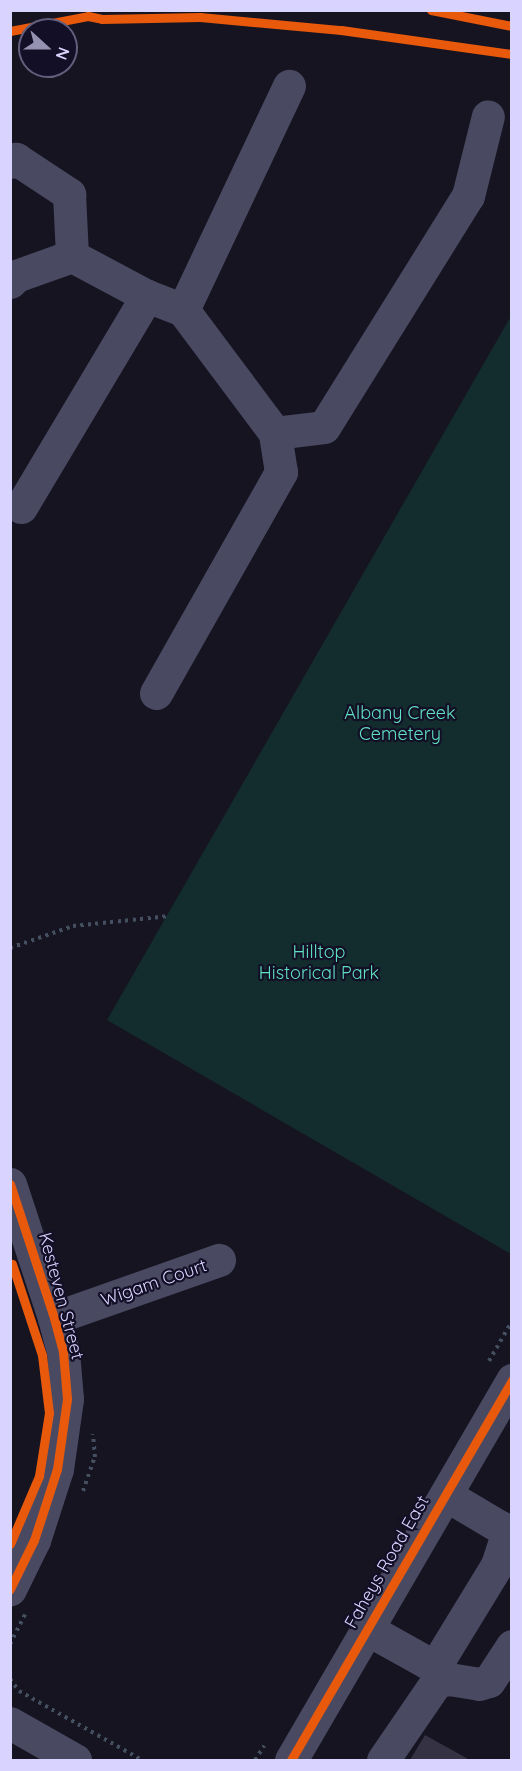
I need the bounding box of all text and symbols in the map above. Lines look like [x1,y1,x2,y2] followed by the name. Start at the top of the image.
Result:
[18,18,78,78] north arrow
[51,45,74,63] text: N
[344,703,456,746] park label: Albany Creek Cemetery
[259,942,379,984] park label: Hilltop Historical Park
[34,1230,88,1362] street label: Kesteven Street
[98,1255,210,1311] street label: Wigam Court
[340,1492,434,1632] street label: Faheys Road East

